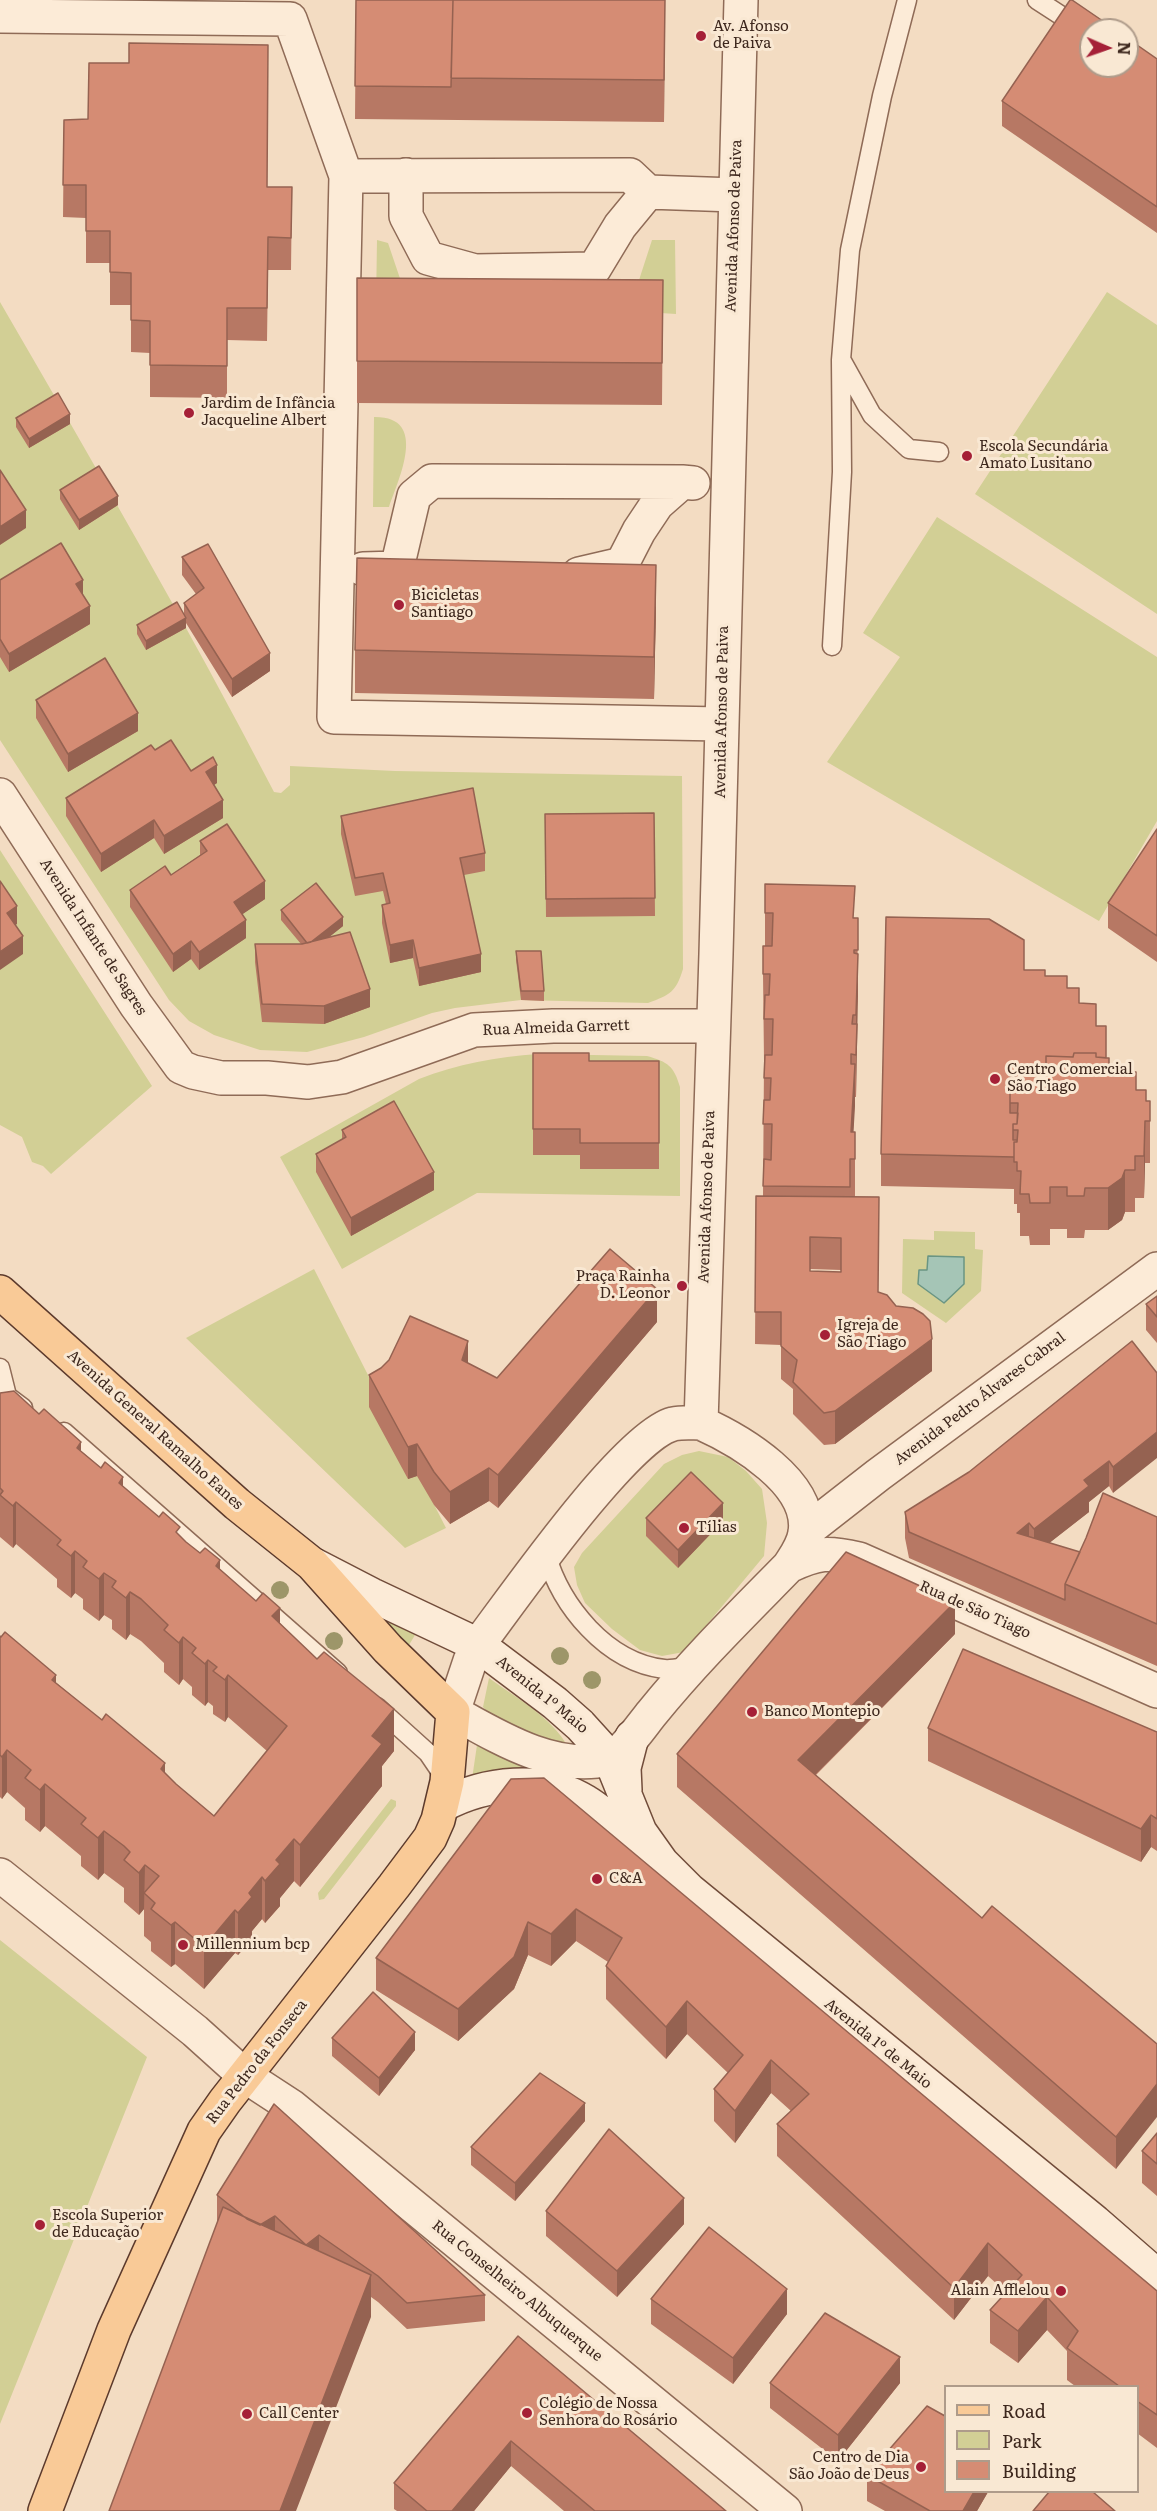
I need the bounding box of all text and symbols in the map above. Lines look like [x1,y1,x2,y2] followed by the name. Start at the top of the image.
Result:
[713,18,789,53] place label: Av. Afonso de Paiva
[1079,18,1139,78] north arrow
[694,29,708,43] marker: Av. Afonso de Paiva
[1113,41,1137,56] text: N
[722,139,746,313] street label: Avenida Afonso de Paiva
[201,395,335,430] place label: Jardim de Infância Jacqueline Albert
[182,406,196,420] marker: Jardim de Infância Jacqueline Albert
[979,438,1108,473] place label: Escola Secundária Amato Lusitano
[960,449,974,463] marker: Escola Secundária Amato Lusitano
[411,587,479,622] place label: Bicicletas Santiago
[392,598,406,612] marker: Bicicletas Santiago
[711,625,733,799] street label: Avenida Afonso de Paiva
[36,855,150,1019] street label: Avenida Infante de Sagres
[482,1016,630,1040] street label: Rua Almeida Garrett
[1007,1061,1133,1096] place label: Centro Comercial São Tiago
[988,1072,1002,1086] marker: Centro Comercial São Tiago
[695,1110,719,1284] street label: Avenida Afonso de Paiva
[576,1268,670,1303] place label: Praça Rainha D. Leonor
[675,1279,689,1293] marker: Praça Rainha D. Leonor
[837,1317,906,1352] place label: Igreja de São Tiago
[818,1328,832,1342] marker: Igreja de São Tiago
[891,1329,1069,1469] street label: Avenida Pedro Álvares Cabral
[63,1346,247,1514] street label: Avenida General Ramalho Eanes
[696,1519,737,1537] place label: Tílias
[677,1521,691,1535] marker: Tílias
[916,1577,1034,1643] street label: Rua de São Tiago
[492,1652,592,1738] street label: Avenida 1º Maio
[764,1703,880,1721] place label: Banco Montepio
[745,1705,759,1719] marker: Banco Montepio
[609,1870,643,1888] place label: C&A
[590,1872,604,1886] marker: C&A
[195,1936,310,1954] place label: Millennium bcp
[176,1938,190,1952] marker: Millennium bcp
[821,1995,935,2093] street label: Avenida 1º de Maio
[203,1996,311,2128] street label: Rua Pedro da Fonseca
[52,2207,163,2242] place label: Escola Superior de Educação
[428,2217,606,2365] street label: Rua Conselheiro Albuquerque
[33,2218,47,2232] marker: Escola Superior de Educação
[950,2282,1049,2300] place label: Alain Afflelou
[1054,2284,1068,2298] marker: Alain Afflelou
[944,2385,1139,2493] legend
[539,2395,678,2430] place label: Colégio de Nossa Senhora do Rosário
[1002,2397,1046,2424] text: Road
[259,2405,339,2423] place label: Call Center
[520,2406,534,2420] marker: Colégio de Nossa Senhora do Rosário
[240,2407,254,2421] marker: Call Center
[1002,2427,1041,2454] text: Park
[789,2449,909,2484] place label: Centro de Dia São João de Deus
[1002,2457,1076,2484] text: Building
[914,2460,928,2474] marker: Centro de Dia São João de Deus

